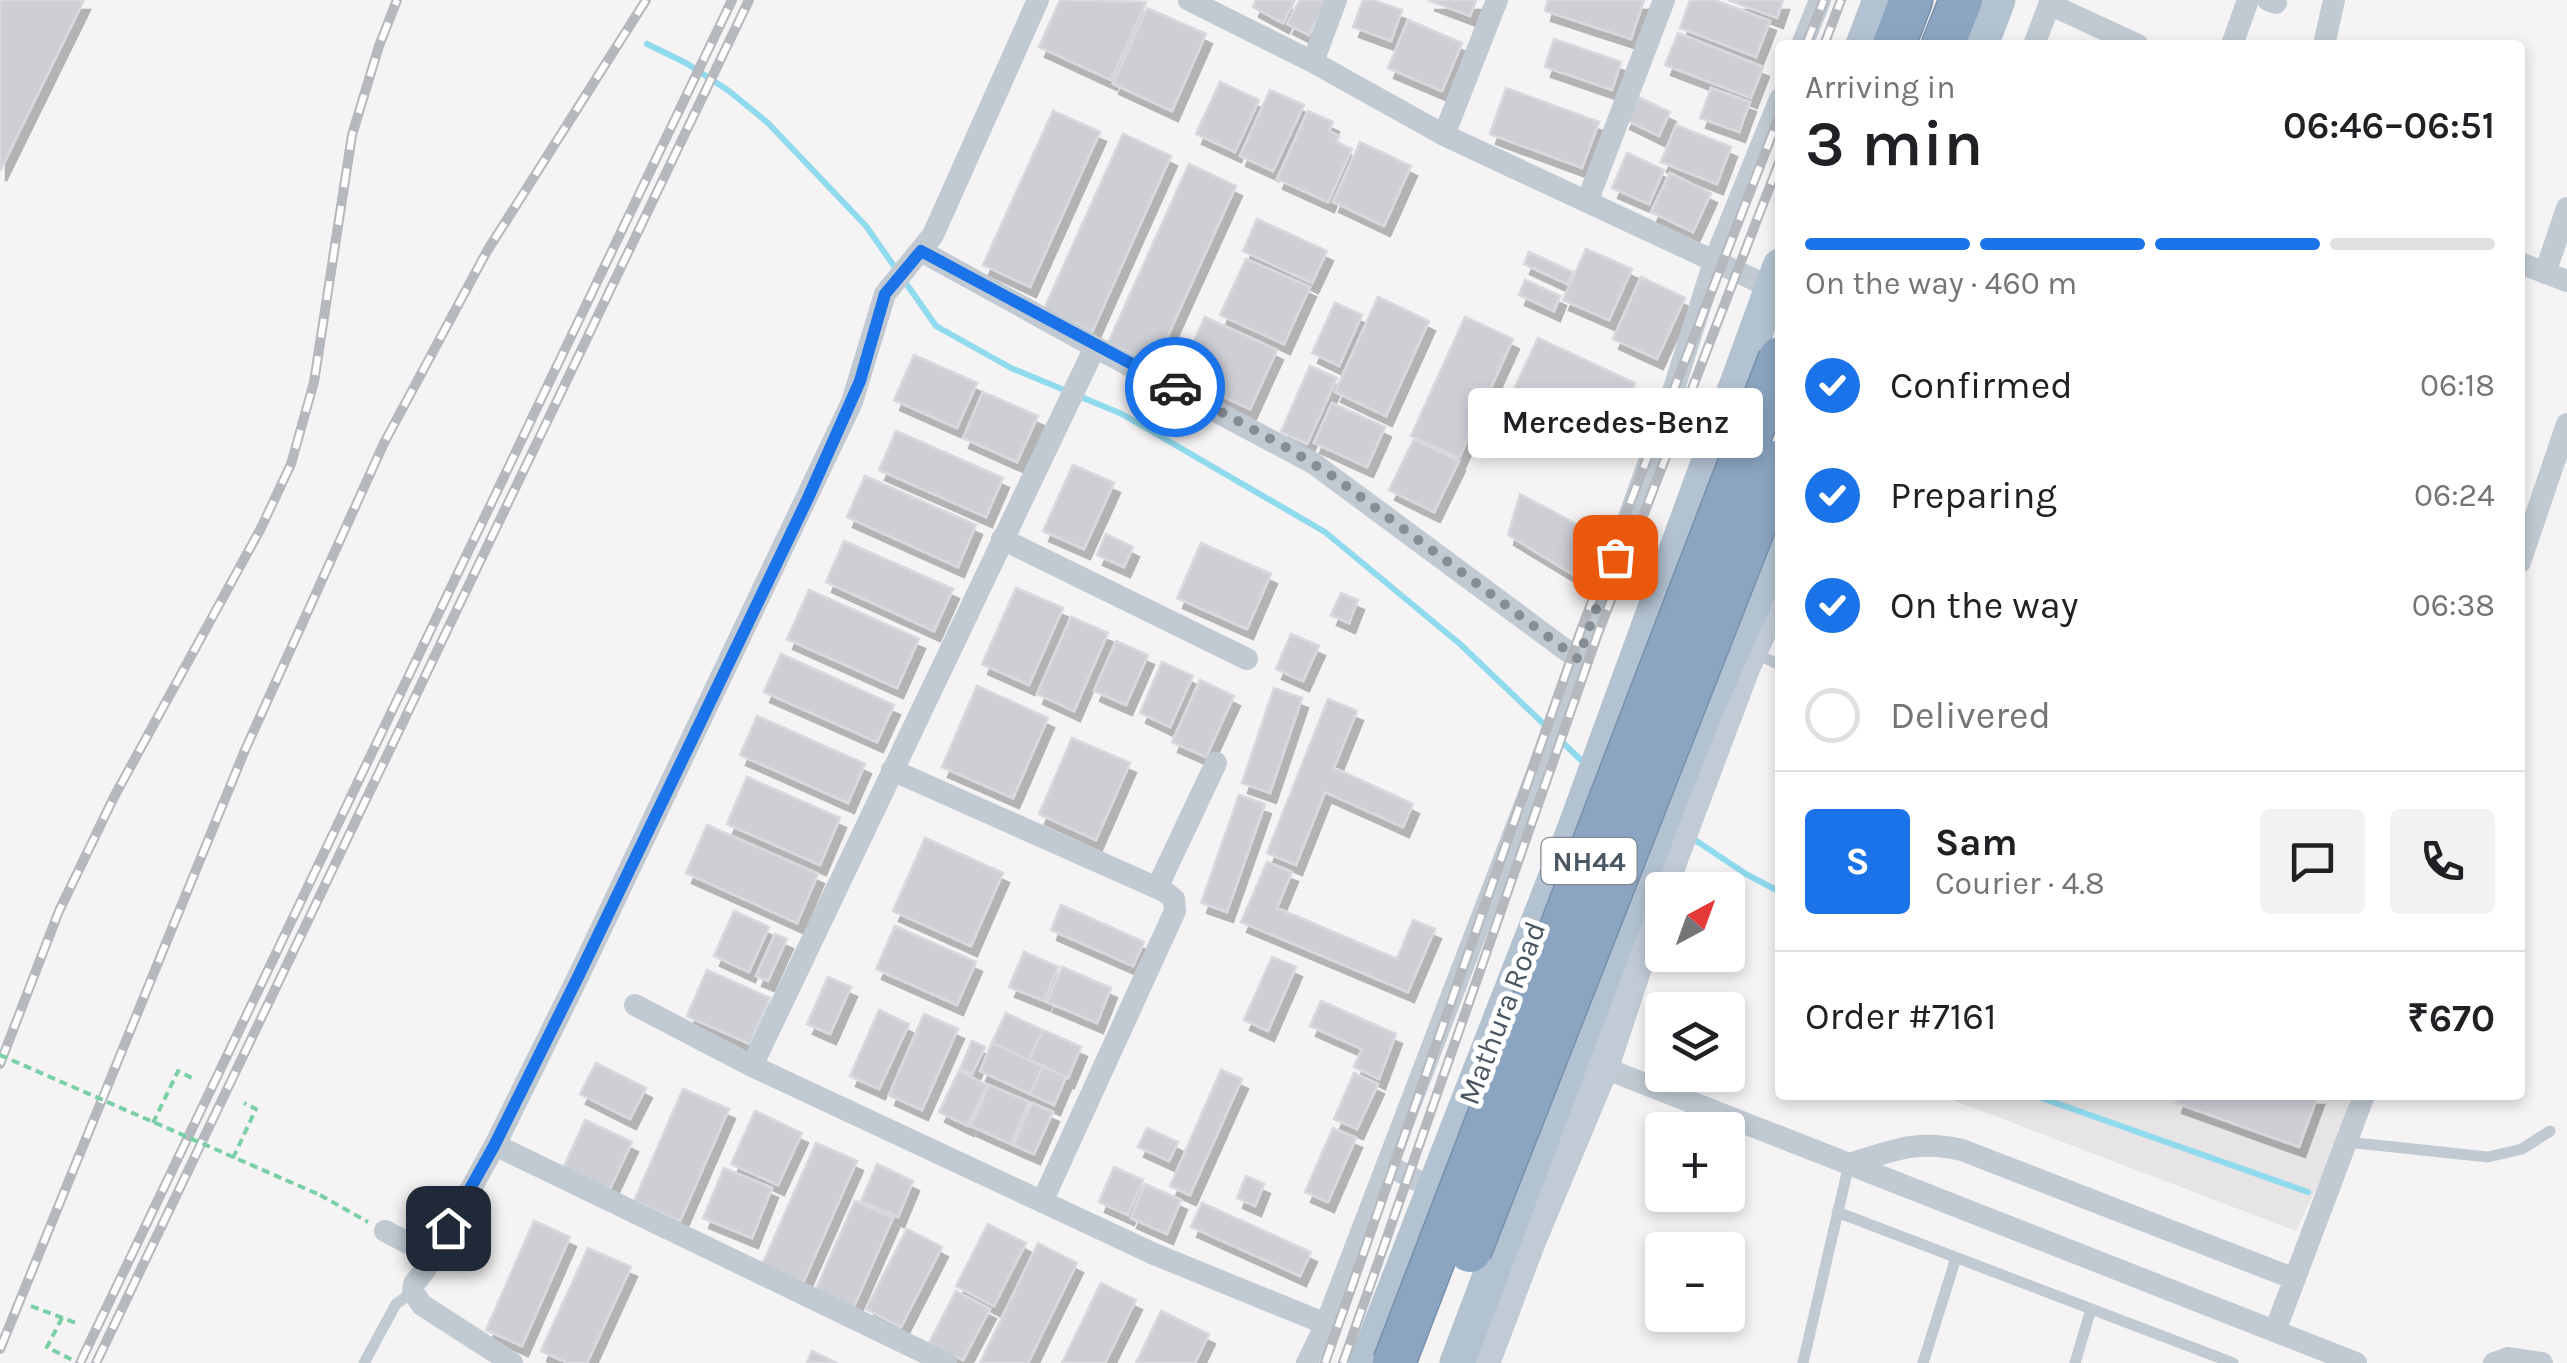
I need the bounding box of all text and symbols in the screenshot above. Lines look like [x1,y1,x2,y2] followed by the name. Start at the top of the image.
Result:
[1805,69,1956,106] text: Arriving in
[2283,103,2495,148] text: 06:46–06:51
[1805,105,1983,181] text: 3 min
[1805,265,2077,302] text: On the way · 460 m
[1125,337,1225,437] courier
[1805,358,1860,413] icon: check
[1148,360,1203,415] icon: car
[1890,363,2073,408] text: Confirmed
[2420,367,2495,404] text: 06:18
[1468,387,1762,457] callout: Mercedes-Benz
[1501,404,1730,441] text: Mercedes-Benz
[1805,468,1860,523] icon: check
[1890,473,2057,518] text: Preparing
[2414,477,2495,514] text: 06:24
[1573,515,1658,600] pin
[1588,530,1643,585] icon: bag
[1805,578,1860,633] icon: check
[1890,583,2078,628] text: On the way
[2412,587,2495,624] text: 06:38
[1890,693,2051,738] text: Delivered
[2260,809,2365,914] button: chat
[2390,809,2495,914] button: phone
[1935,820,2018,865] text: Sam
[1542,838,1636,884] road number: NH44
[1845,839,1870,884] text: S
[1935,865,2105,902] text: Courier · 4.8
[1645,872,1745,972] north arrow
[1645,872,1745,1332] map controls
[1451,916,1553,1110] street label: Mathura Road
[1645,992,1745,1092] button: layers
[1805,994,1997,1039] text: Order #7161
[2407,996,2495,1041] text: ₹670
[1645,1112,1745,1212] button: +
[406,1186,491,1271] pin
[421,1201,476,1256] icon: home
[1645,1232,1745,1332] button: −

